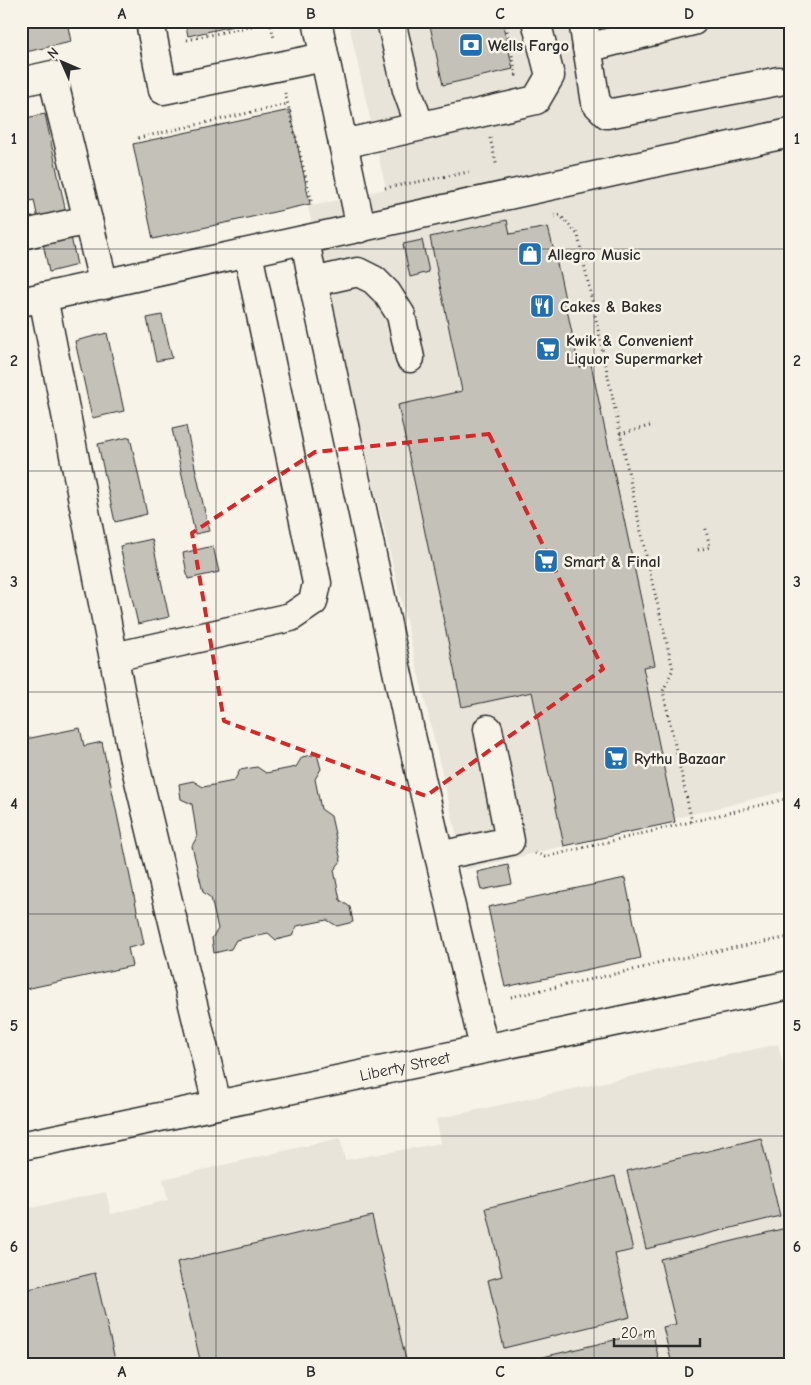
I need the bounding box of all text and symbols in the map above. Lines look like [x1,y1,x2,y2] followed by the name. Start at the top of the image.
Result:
[118,5,127,23] text: A
[306,5,316,23] text: B
[495,5,505,23] text: C
[684,5,694,23] text: D
[458,32,484,58] bank icon: Wells Fargo
[488,37,569,55] place label: Wells Fargo
[38,38,88,88] north arrow
[44,44,62,62] text: N
[11,130,17,148] text: 1
[794,130,800,148] text: 1
[517,241,543,267] shop icon: Allegro Music
[548,246,641,264] place label: Allegro Music
[529,293,555,319] restaurant icon: Cakes & Bakes
[560,298,662,316] place label: Cakes & Bakes
[566,332,703,368] place label: Kwik & Convenient Liquor Supermarket
[535,336,561,362] supermarket icon: Kwik & Convenient Liquor Supermarket
[10,352,18,370] text: 2
[793,352,801,370] text: 2
[533,548,559,574] supermarket icon: Smart & Final
[564,553,660,571] place label: Smart & Final
[10,573,18,591] text: 3
[793,573,801,591] text: 3
[603,745,629,771] supermarket icon: Rythu Bazaar
[634,750,726,768] place label: Rythu Bazaar
[10,795,18,813] text: 4
[793,795,801,813] text: 4
[10,1017,18,1035] text: 5
[793,1017,801,1035] text: 5
[358,1048,452,1085] street label: Liberty Street
[10,1238,18,1256] text: 6
[793,1238,801,1256] text: 6
[614,1315,700,1347] scale bar
[621,1324,655,1342] text: 20 m
[118,1363,127,1381] text: A
[306,1363,316,1381] text: B
[495,1363,505,1381] text: C
[684,1363,694,1381] text: D

